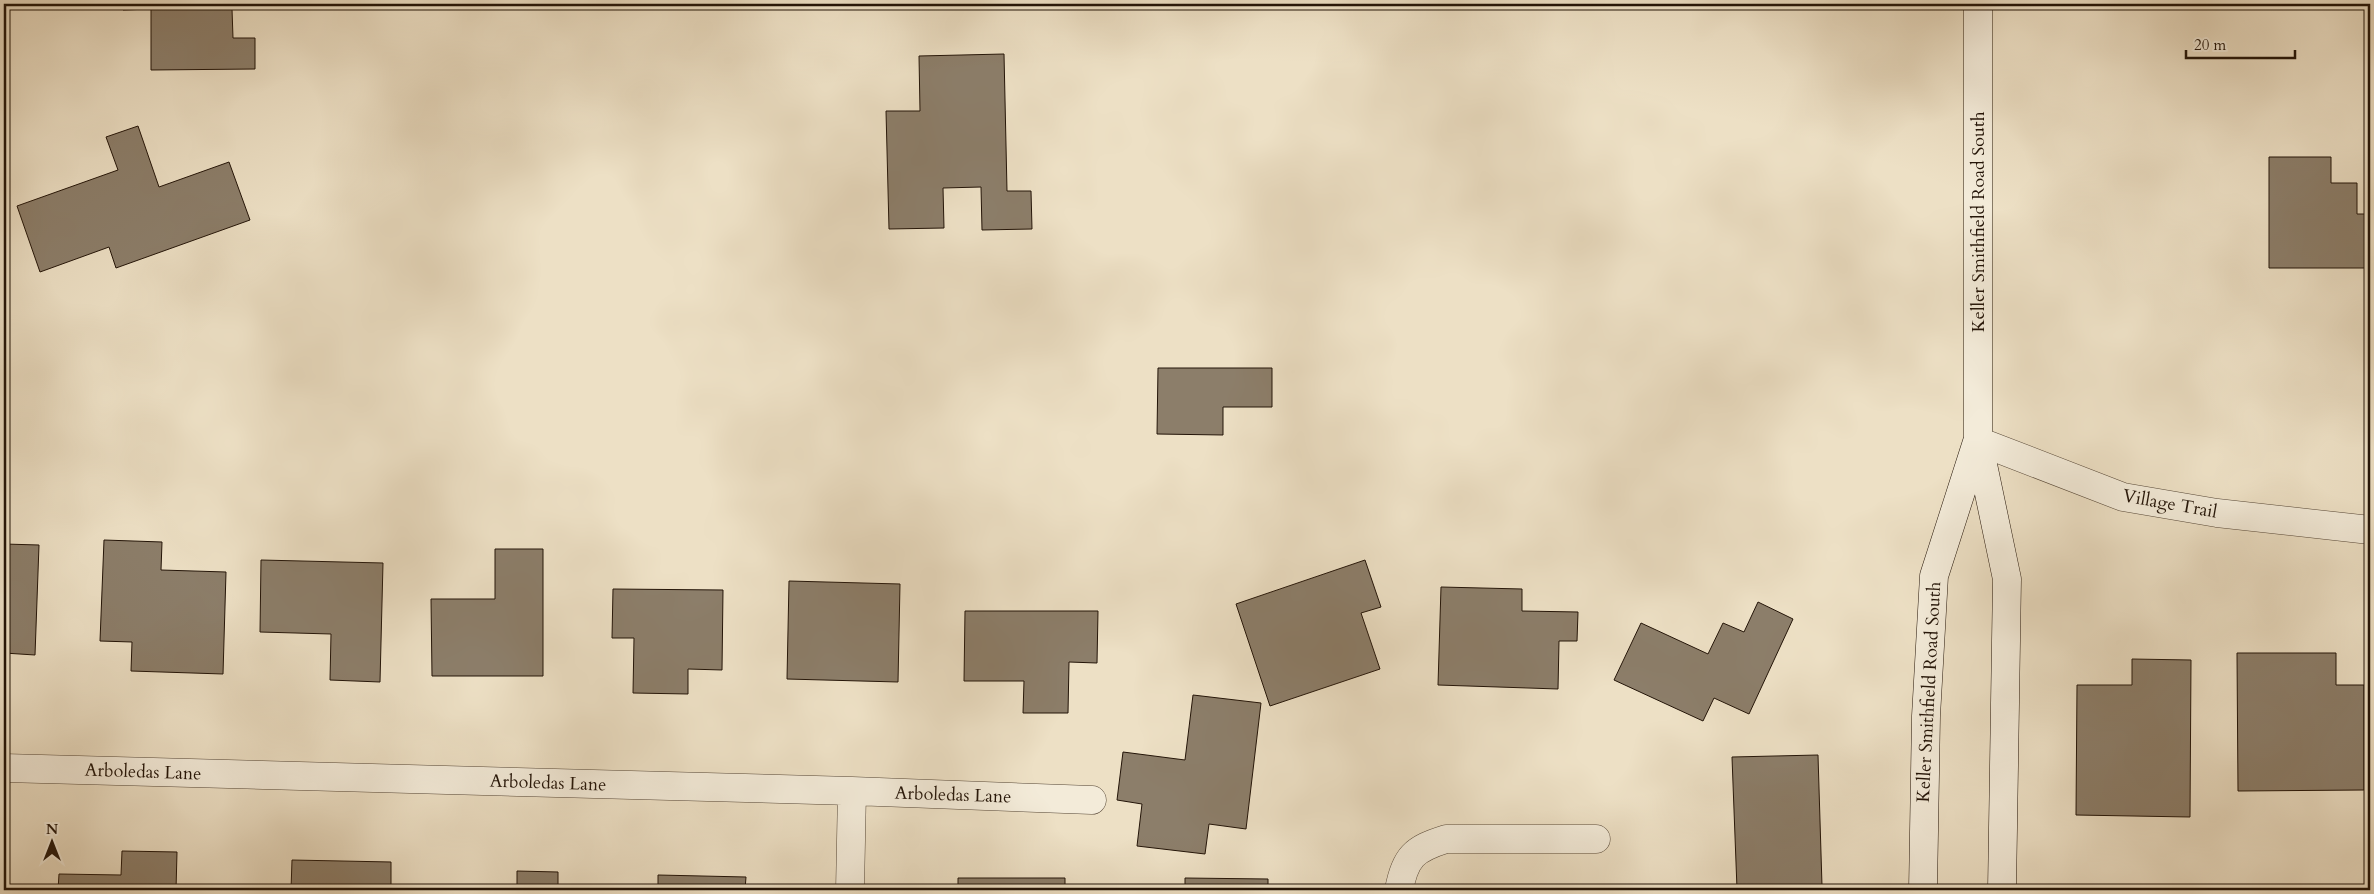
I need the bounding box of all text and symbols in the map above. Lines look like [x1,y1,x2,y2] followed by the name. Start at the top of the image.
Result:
[2186,28,2295,60] scale bar
[2194,35,2226,55] text: 20 m
[1966,111,1991,333] street label: Keller Smithfield Road South
[2121,483,2220,525] street label: Village Trail
[1911,581,1947,803] street label: Keller Smithfield Road South
[84,757,202,787] street label: Arboledas Lane
[489,768,607,798] street label: Arboledas Lane
[894,780,1012,810] street label: Arboledas Lane
[28,816,78,866] north arrow
[46,820,58,839] text: N

